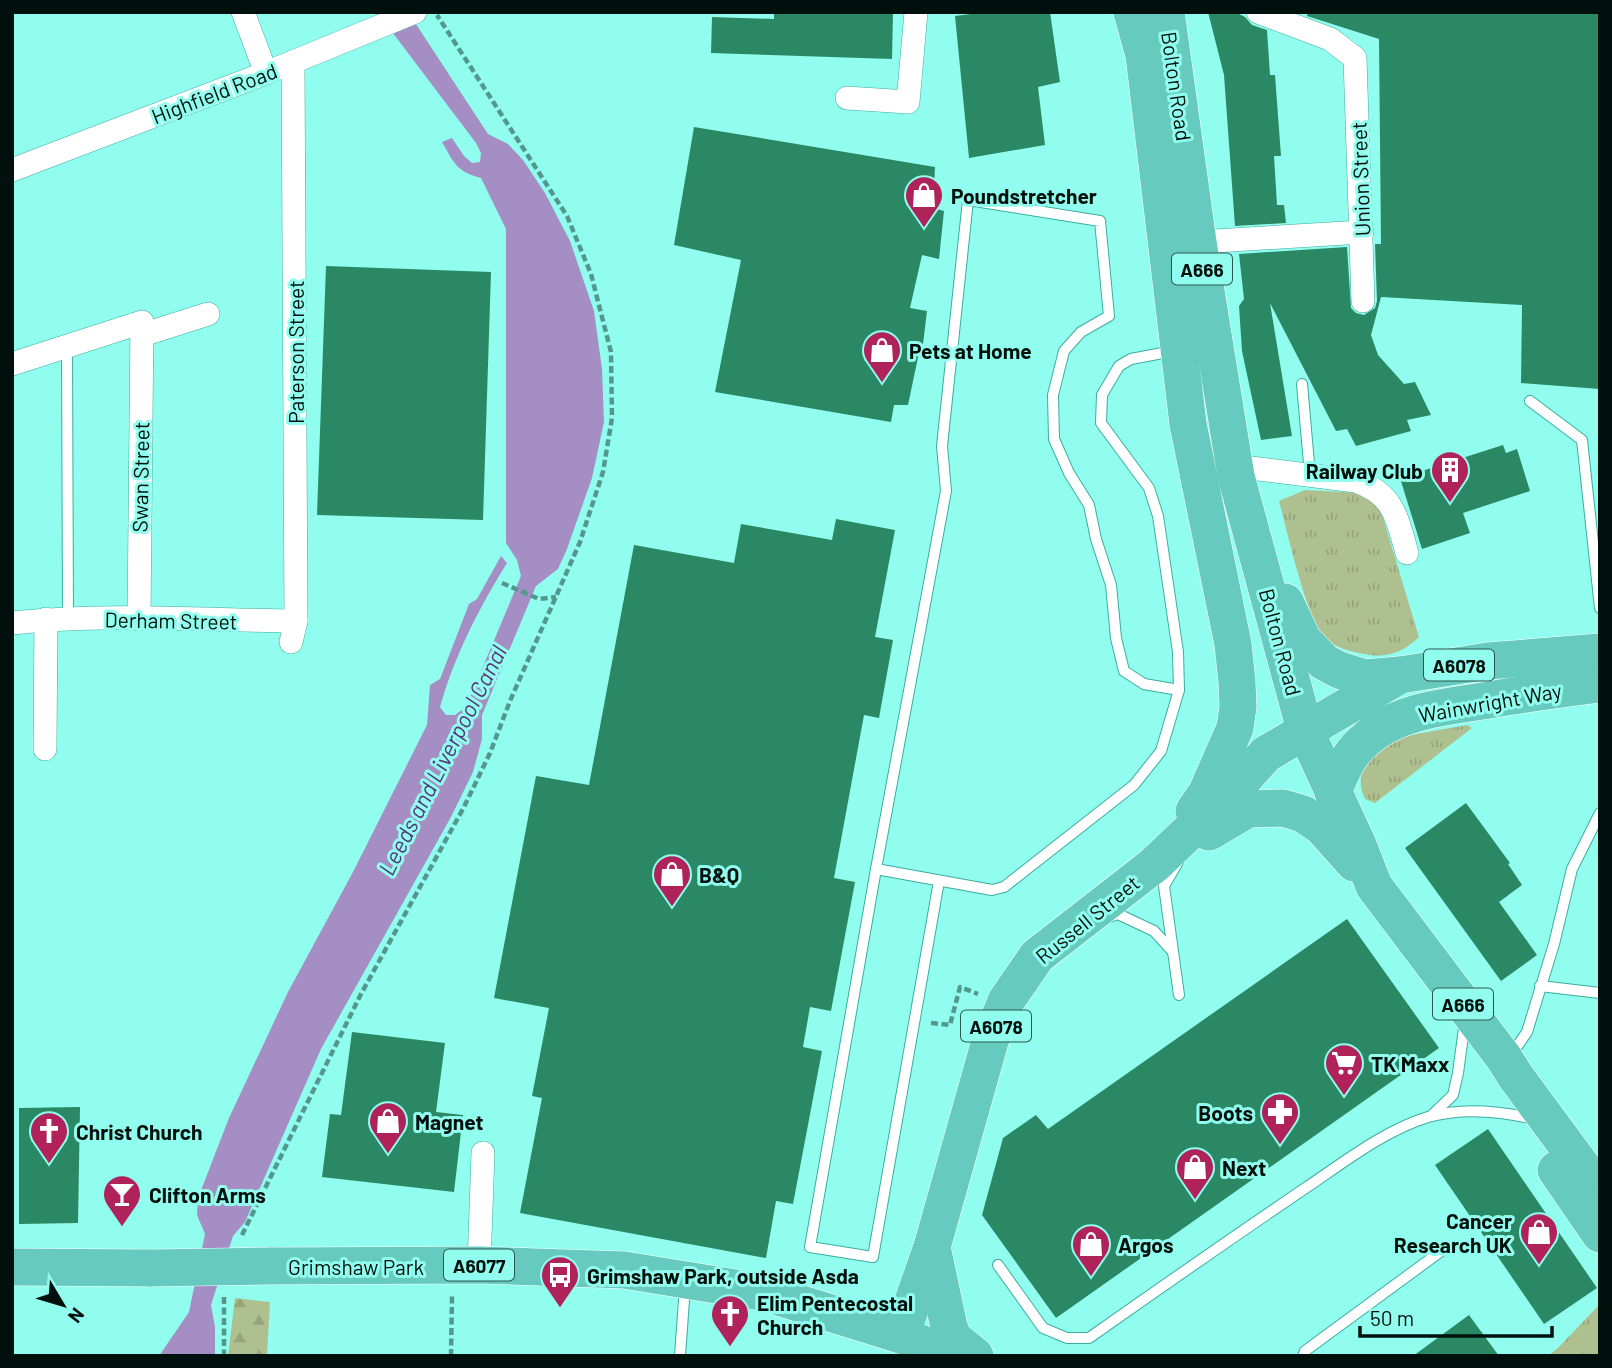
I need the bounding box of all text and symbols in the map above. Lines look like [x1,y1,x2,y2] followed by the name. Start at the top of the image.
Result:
[1157,30,1197,142] street label: Bolton Road
[148,58,280,128] street label: Highfield Road
[1346,121,1374,237] street label: Union Street
[903,174,945,229] shop icon: Poundstretcher
[951,183,1097,208] place label: Poundstretcher
[1172,254,1232,284] road number: A666
[283,280,308,424] street label: Paterson Street
[861,329,903,384] shop icon: Pets at Home
[909,338,1032,363] place label: Pets at Home
[127,421,153,533] street label: Swan Street
[1429,449,1471,504] building icon: Railway Club
[1306,458,1423,483] place label: Railway Club
[1255,586,1307,698] street label: Bolton Road
[104,606,238,634] street label: Derham Street
[372,640,512,880] water label: Leeds and Liverpool Canal
[1424,650,1494,680] road number: A6078
[1416,677,1564,727] street label: Wainwright Way
[651,853,693,908] shop icon: B&Q
[699,862,739,887] place label: B&Q
[1030,870,1144,968] street label: Russell Street
[1433,988,1493,1020] road number: A666
[961,1010,1031,1042] road number: A6078
[1323,1042,1365,1097] supermarket icon: TK Maxx
[1371,1051,1449,1076] place label: TK Maxx
[1259,1091,1301,1146] pharmacy icon: Boots
[367,1100,409,1155] shop icon: Magnet
[1198,1100,1253,1125] place label: Boots
[415,1109,483,1134] place label: Magnet
[28,1110,70,1165] church icon: Christ Church
[76,1119,203,1144] place label: Christ Church
[1174,1146,1216,1201] shop icon: Next
[1222,1155,1266,1180] place label: Next
[101,1173,143,1228] bar icon: Clifton Arms
[149,1182,266,1207] place label: Clifton Arms
[1394,1208,1512,1257] place label: Cancer Research UK
[1518,1211,1560,1266] shop icon: Cancer Research UK
[1070,1223,1112,1278] shop icon: Argos
[1118,1232,1174,1257] place label: Argos
[444,1250,514,1280] road number: A6077
[288,1254,424,1279] street label: Grimshaw Park
[539,1254,581,1309] bus stop icon: Grimshaw Park, outside Asda
[587,1263,859,1288] place label: Grimshaw Park, outside Asda
[28,1270,98,1340] north arrow
[757,1290,913,1339] place label: Elim Pentecostal Church
[709,1293,751,1348] church icon: Elim Pentecostal Church
[1360,1294,1552,1338] scale bar
[64,1304,90,1328] text: N
[1370,1305,1414,1330] text: 50 m

